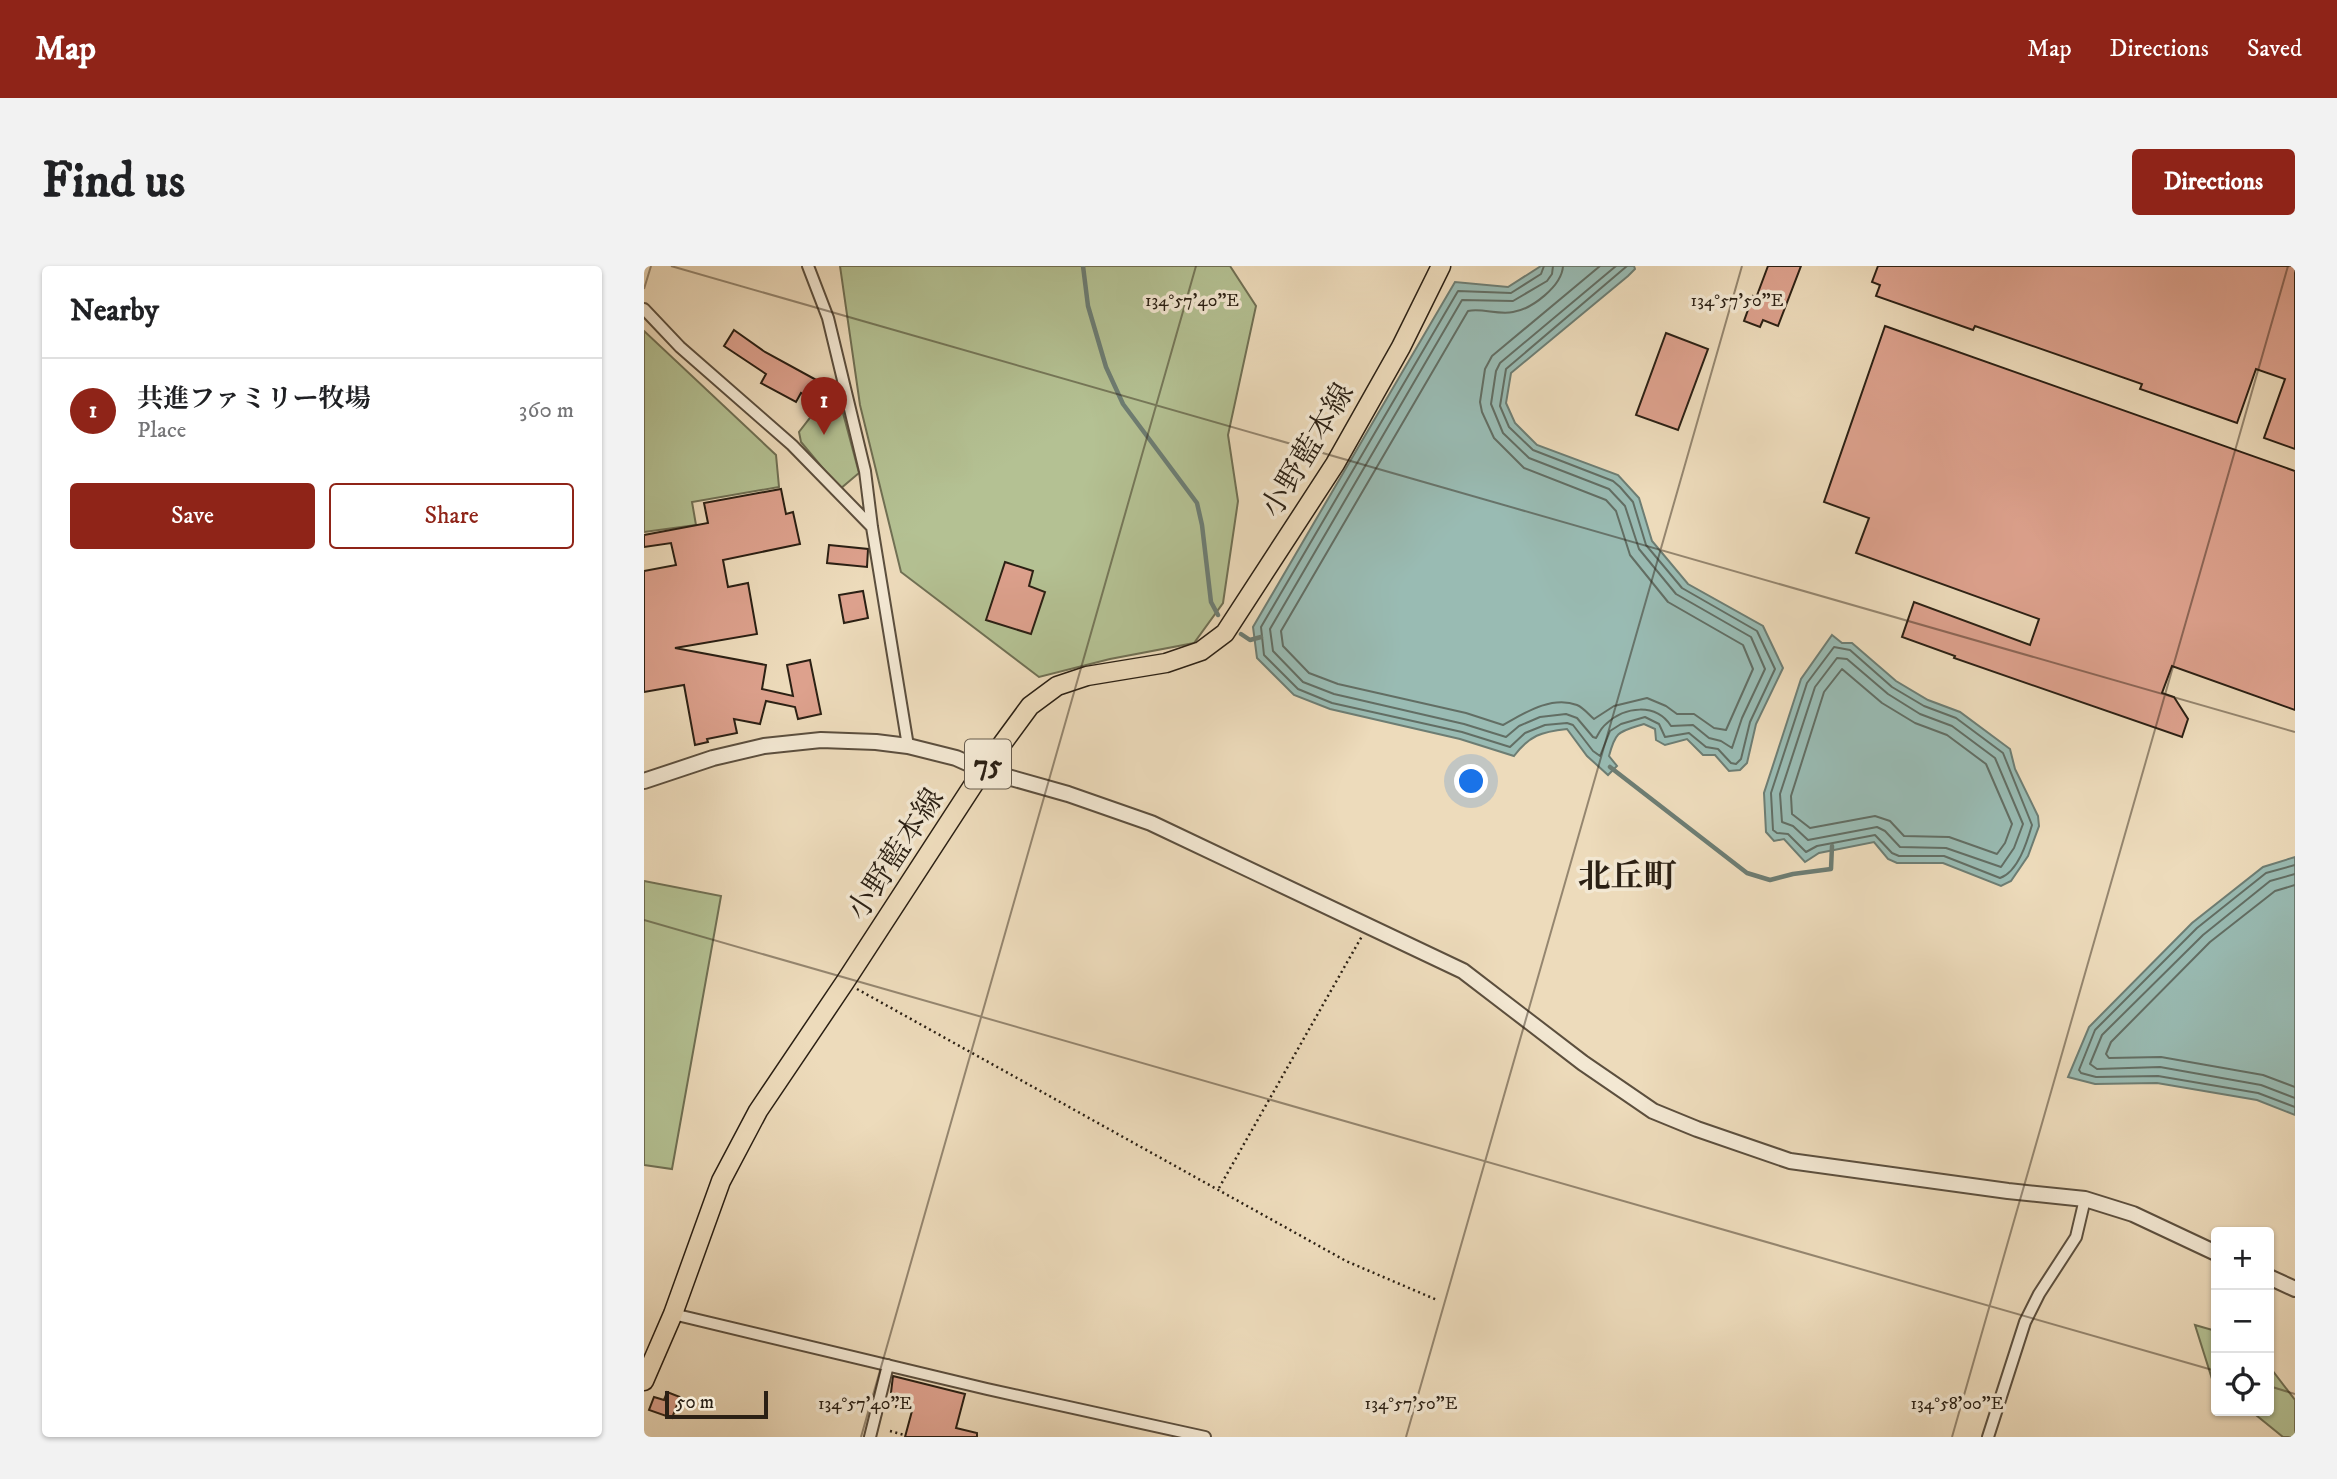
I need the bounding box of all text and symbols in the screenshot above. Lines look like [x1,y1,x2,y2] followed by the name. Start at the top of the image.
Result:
[35,29,96,70] text: Map
[2027,34,2072,64] text: Map
[2110,34,2209,64] text: Directions
[2247,34,2302,64] text: Saved
[2132,149,2295,215] button: Directions
[42,151,185,213] text: Find us
[1145,290,1239,312] text: 134°57'40"E
[1691,290,1784,312] text: 134°57'50"E
[70,293,159,330] text: Nearby
[801,377,847,435] pin: 1
[1254,377,1363,525] street label: 小野藍本線
[137,383,370,416] text: 共進ファミリー牧場
[89,396,97,425] text: 1
[519,396,574,425] text: 360 m
[137,416,186,445] text: Place
[70,483,315,549] button: Save
[329,483,574,549] button: Share
[965,740,1011,788] road number: 75
[1454,764,1488,798] your location
[840,782,953,928] street label: 小野藍本線
[1578,857,1677,898] district label: 北丘町
[2211,1227,2274,1416] map controls
[2211,1227,2274,1290] button: +
[2211,1290,2274,1353] button: −
[2211,1353,2274,1416] button: locate
[665,1388,768,1420] scale bar
[676,1391,714,1414] text: 50 m
[818,1393,912,1415] text: 134°57'40"E
[1365,1393,1458,1415] text: 134°57'50"E
[1910,1393,2004,1415] text: 134°58'00"E

